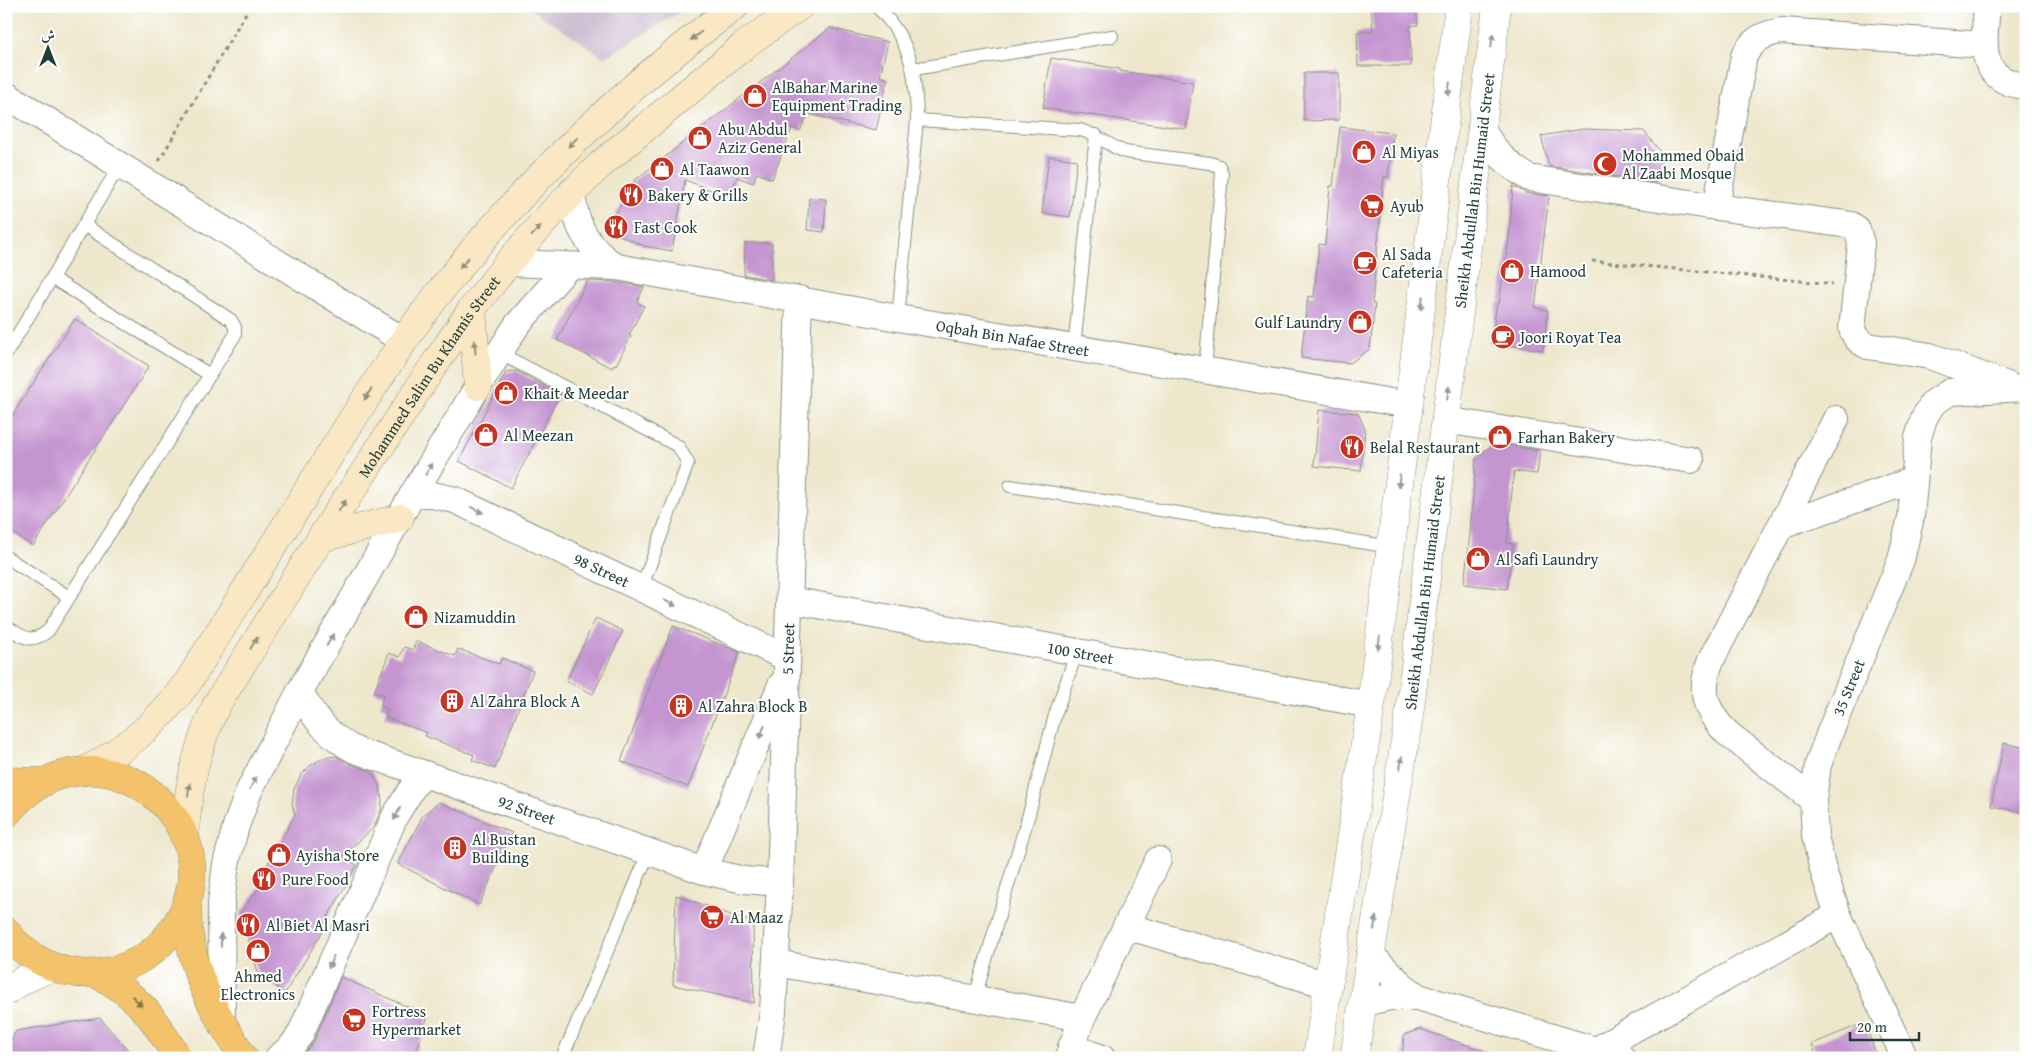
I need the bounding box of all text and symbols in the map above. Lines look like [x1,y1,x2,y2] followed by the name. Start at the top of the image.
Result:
[22,22,72,72] north arrow
[41,25,55,45] text: ش
[690,31,703,42] one-way arrow
[1488,33,1496,49] one-way arrow
[1448,71,1501,309] street label: Sheikh Abdullah Bin Humaid Street
[772,75,902,117] place label: AlBahar Marine Equipment Trading
[1445,82,1453,98] one-way arrow
[742,83,768,109] shop icon: AlBahar Marine Equipment Trading
[718,117,802,159] place label: Abu Abdul Aziz General
[687,125,713,151] shop icon: Abu Abdul Aziz General
[568,136,580,148] one-way arrow
[1351,139,1377,165] shop icon: Al Miyas
[1382,140,1439,164] place label: Al Miyas
[1622,143,1745,185] place label: Mohammed Obaid Al Zaabi Mosque
[1592,151,1618,177] mosque icon: Mohammed Obaid Al Zaabi Mosque
[649,156,675,182] shop icon: Al Taawon
[680,157,749,181] place label: Al Taawon
[618,182,644,208] restaurant icon: Bakery & Grills
[648,183,748,207] place label: Bakery & Grills
[1359,193,1385,219] supermarket icon: Ayub
[1390,194,1424,218] place label: Ayub
[603,214,629,240] restaurant icon: Fast Cook
[634,215,698,239] place label: Fast Cook
[531,224,542,237] one-way arrow
[1382,242,1443,284] place label: Al Sada Cafeteria
[1352,250,1378,276] cafe icon: Al Sada Cafeteria
[459,256,470,269] one-way arrow
[1499,258,1525,284] shop icon: Hamood
[1530,259,1587,283] place label: Hamood
[352,270,506,482] street label: Mohammed Salim Bu Khamis Street
[1418,295,1426,311] one-way arrow
[1347,309,1373,335] shop icon: Gulf Laundry
[1255,310,1342,334] place label: Gulf Laundry
[934,313,1091,362] street label: Oqbah Bin Nafae Street
[1490,324,1516,350] cafe icon: Joori Royat Tea
[1518,325,1622,349] place label: Joori Royat Tea
[471,339,479,355] one-way arrow
[493,380,519,406] shop icon: Khait & Meedar
[524,381,629,405] place label: Khait & Meedar
[1445,385,1453,401] one-way arrow
[364,387,373,400] one-way arrow
[473,422,499,448] shop icon: Al Meezan
[504,423,573,447] place label: Al Meezan
[1487,424,1513,450] shop icon: Farhan Bakery
[1518,425,1615,449] place label: Farhan Bakery
[1339,434,1365,460] restaurant icon: Belal Restaurant
[1370,435,1481,459] place label: Belal Restaurant
[424,462,433,475] one-way arrow
[1398,473,1451,711] street label: Sheikh Abdullah Bin Humaid Street
[1395,474,1403,490] one-way arrow
[337,499,347,513] one-way arrow
[469,506,484,515] one-way arrow
[570,546,634,594] street label: 98 Street
[1465,546,1491,572] shop icon: Al Safi Laundry
[1496,547,1598,571] place label: Al Safi Laundry
[663,600,677,608] one-way arrow
[403,604,429,630] shop icon: Nizamuddin
[434,605,516,629] place label: Nizamuddin
[775,622,800,675] street label: 5 Street
[326,632,334,647] one-way arrow
[1045,635,1116,670] street label: 100 Street
[1375,635,1383,651] one-way arrow
[249,636,259,649] one-way arrow
[1826,655,1871,720] street label: 35 Street
[439,688,465,714] building icon: Al Zahra Block A
[470,689,581,713] place label: Al Zahra Block A
[668,693,694,719] building icon: Al Zahra Block B
[698,694,808,718] place label: Al Zahra Block B
[757,725,765,739] one-way arrow
[1398,754,1406,770] one-way arrow
[249,776,257,790] one-way arrow
[185,782,193,798] one-way arrow
[495,789,559,831] street label: 92 Street
[393,806,401,821] one-way arrow
[472,827,536,869] place label: Al Bustan Building
[442,835,468,861] building icon: Al Bustan Building
[266,842,292,868] shop icon: Ayisha Store
[296,843,379,867] place label: Ayisha Store
[251,866,277,892] restaurant icon: Pure Food
[282,867,349,891] place label: Pure Food
[699,904,725,930] supermarket icon: Al Maaz
[730,905,783,929] place label: Al Maaz
[235,912,261,938] restaurant icon: Al Biet Al Masri
[266,913,370,937] place label: Al Biet Al Masri
[1372,915,1380,931] one-way arrow
[217,932,225,948] one-way arrow
[245,938,271,964] shop icon: Ahmed Electronics
[327,955,335,969] one-way arrow
[221,964,295,1006] place label: Ahmed Electronics
[131,994,143,1006] one-way arrow
[372,999,462,1041] place label: Fortress Hypermarket
[341,1007,367,1033] supermarket icon: Fortress Hypermarket
[1850,1009,1918,1041] scale bar
[1857,1016,1888,1037] text: 20 m

